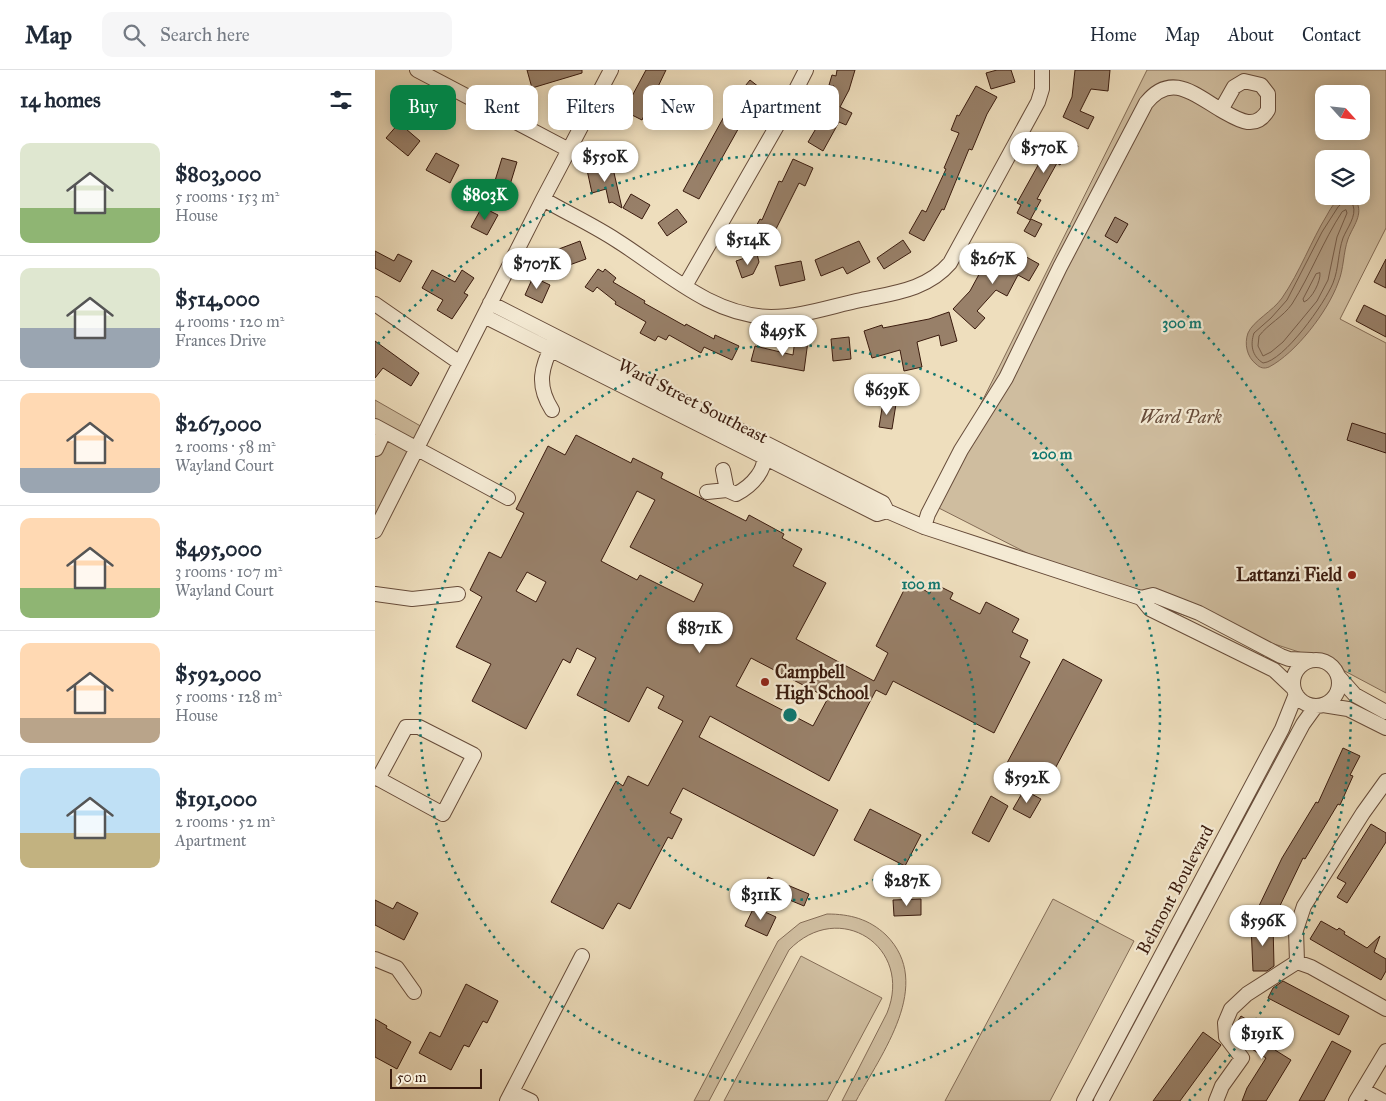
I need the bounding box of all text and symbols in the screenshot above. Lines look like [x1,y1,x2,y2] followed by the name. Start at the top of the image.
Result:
[102,12,452,57] search box
[25,20,72,50] text: Map
[120,21,148,49] icon: search
[160,23,250,46] text: Search here
[1090,24,1137,46] text: Home
[1165,24,1200,46] text: Map
[1228,24,1274,46] text: About
[1302,24,1361,46] text: Contact
[390,85,456,130] chip: Buy
[466,85,538,130] chip: Rent
[548,85,633,130] chip: Filters
[643,85,713,130] chip: New
[723,85,839,130] chip: Apartment
[1315,85,1370,140] north arrow
[1315,85,1370,205] map controls
[327,86,355,114] icon: filters
[20,87,101,113] text: 14 homes
[1009,132,1079,174] pin: $570K
[1021,138,1067,157] text: $570K
[570,140,640,183] pin: $550K
[582,147,628,166] text: $550K
[1315,150,1370,205] button: layers
[175,161,261,187] text: $803,000
[60,163,120,223] icon: home
[450,178,520,221] pin: $803K
[462,185,508,204] text: $803K
[175,187,279,206] text: 5 rooms · 153 m²
[175,206,218,225] text: House
[713,224,783,266] pin: $514K
[726,230,770,249] text: $514K
[958,242,1028,285] pin: $267K
[502,248,572,290] pin: $707K
[970,249,1016,268] text: $267K
[513,254,561,273] text: $707K
[175,286,260,312] text: $514,000
[60,288,120,348] icon: home
[175,312,284,331] text: 4 rooms · 120 m²
[748,314,818,357] pin: $495K
[1162,314,1202,333] text: 300 m
[760,321,806,340] text: $495K
[175,331,266,350] text: Frances Drive
[614,354,772,449] street label: Ward Street Southeast
[852,374,922,416] pin: $639K
[865,380,909,399] text: $639K
[1140,406,1222,428] park label: Ward Park
[175,411,262,437] text: $267,000
[60,413,120,473] icon: home
[175,437,276,456] text: 2 rooms · 58 m²
[1032,445,1073,463] text: 200 m
[175,456,274,475] text: Wayland Court
[175,536,262,562] text: $495,000
[60,538,120,598] icon: home
[175,562,282,581] text: 3 rooms · 107 m²
[1236,564,1343,586] place label: Lattanzi Field
[1346,569,1358,581] marker: Lattanzi Field
[901,575,941,593] text: 100 m
[175,581,274,600] text: Wayland Court
[665,612,735,654] pin: $871K
[678,618,722,637] text: $871K
[175,661,262,687] text: $592,000
[775,661,870,705] place label: Campbell High School
[60,663,120,723] icon: home
[759,676,771,688] marker: Campbell High School
[175,687,282,706] text: 5 rooms · 128 m²
[175,706,218,725] text: House
[781,706,799,724] centre of rings
[992,762,1062,804] pin: $592K
[1005,768,1049,787] text: $592K
[175,786,257,812] text: $191,000
[60,788,120,848] icon: home
[175,812,275,831] text: 2 rooms · 52 m²
[1132,822,1218,958] street label: Belmont Boulevard
[175,831,247,850] text: Apartment
[872,864,942,907] pin: $287K
[884,871,930,890] text: $287K
[726,878,796,921] pin: $311K
[741,885,781,904] text: $311K
[1228,904,1298,947] pin: $596K
[1240,911,1286,930] text: $596K
[1227,1018,1297,1060] pin: $191K
[1241,1024,1283,1043] text: $191K
[390,1066,483,1089] scale bar
[397,1069,426,1086] text: 50 m

